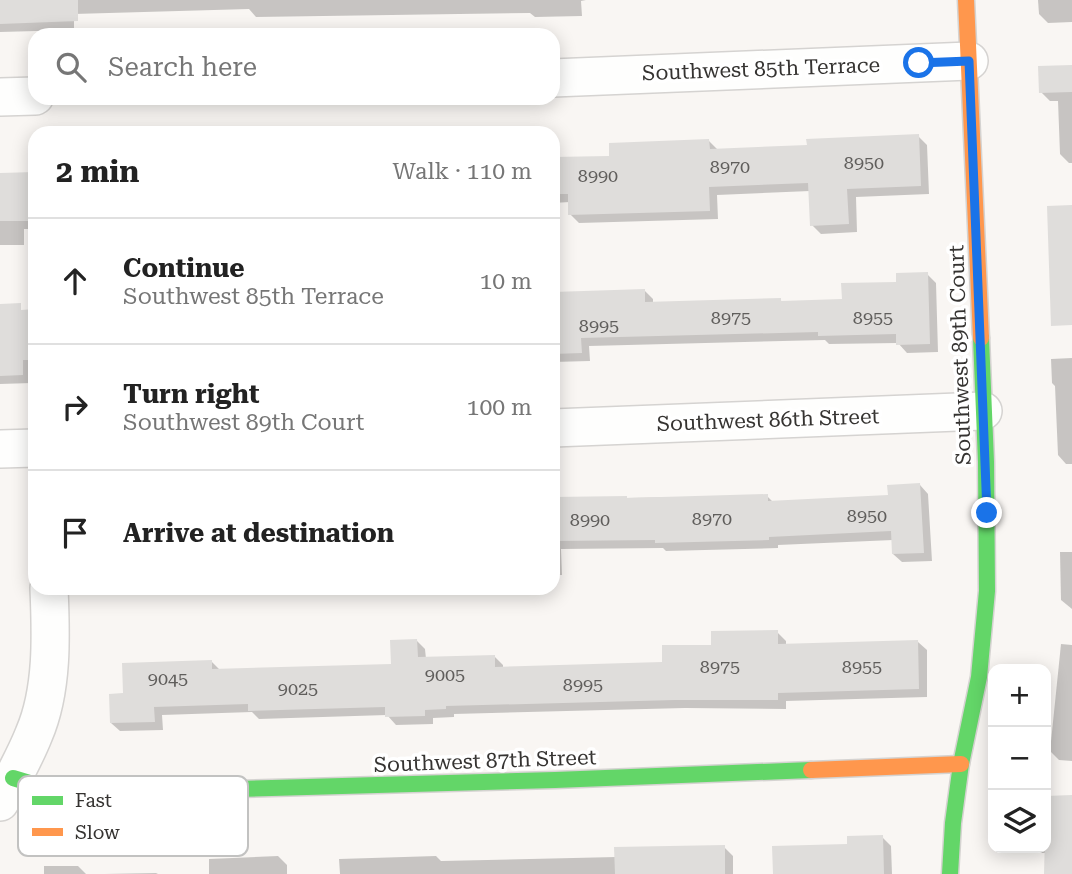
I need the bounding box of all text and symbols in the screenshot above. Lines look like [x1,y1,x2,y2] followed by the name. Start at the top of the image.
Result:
[28,28,560,105] search box
[903,47,934,78] route start
[52,48,90,86] icon: search
[108,52,257,82] text: Search here
[642,53,880,85] street label: Southwest 85th Terrace
[844,152,884,173] house number: 8950
[56,154,139,189] text: 2 min
[710,156,750,177] house number: 8970
[393,158,532,185] text: Walk · 110 m
[578,165,618,186] house number: 8990
[944,244,976,466] street label: Southwest 89th Court
[123,253,245,283] text: Continue
[56,262,94,300] icon: ahead
[479,268,532,295] text: 10 m
[123,283,384,310] text: Southwest 85th Terrace
[711,307,751,328] house number: 8975
[853,307,893,328] house number: 8955
[579,315,619,336] house number: 8995
[123,379,259,409] text: Turn right
[56,388,94,426] icon: right
[467,394,532,421] text: 100 m
[656,404,880,436] street label: Southwest 86th Street
[123,409,364,436] text: Southwest 89th Court
[971,497,1002,528] route end
[847,505,887,526] house number: 8950
[692,508,732,529] house number: 8970
[570,509,610,530] house number: 8990
[56,514,94,552] icon: arrive
[123,518,394,548] text: Arrive at destination
[700,656,740,677] house number: 8975
[842,656,882,677] house number: 8955
[425,664,465,685] house number: 9005
[988,664,1051,853] map controls
[988,664,1051,727] button: +
[148,668,188,689] house number: 9045
[563,674,603,695] house number: 8995
[278,678,318,699] house number: 9025
[988,727,1051,790] button: −
[373,745,597,777] street label: Southwest 87th Street
[18,776,248,856] legend
[75,789,112,812] text: Fast
[988,790,1051,853] button: layers
[75,821,120,844] text: Slow

